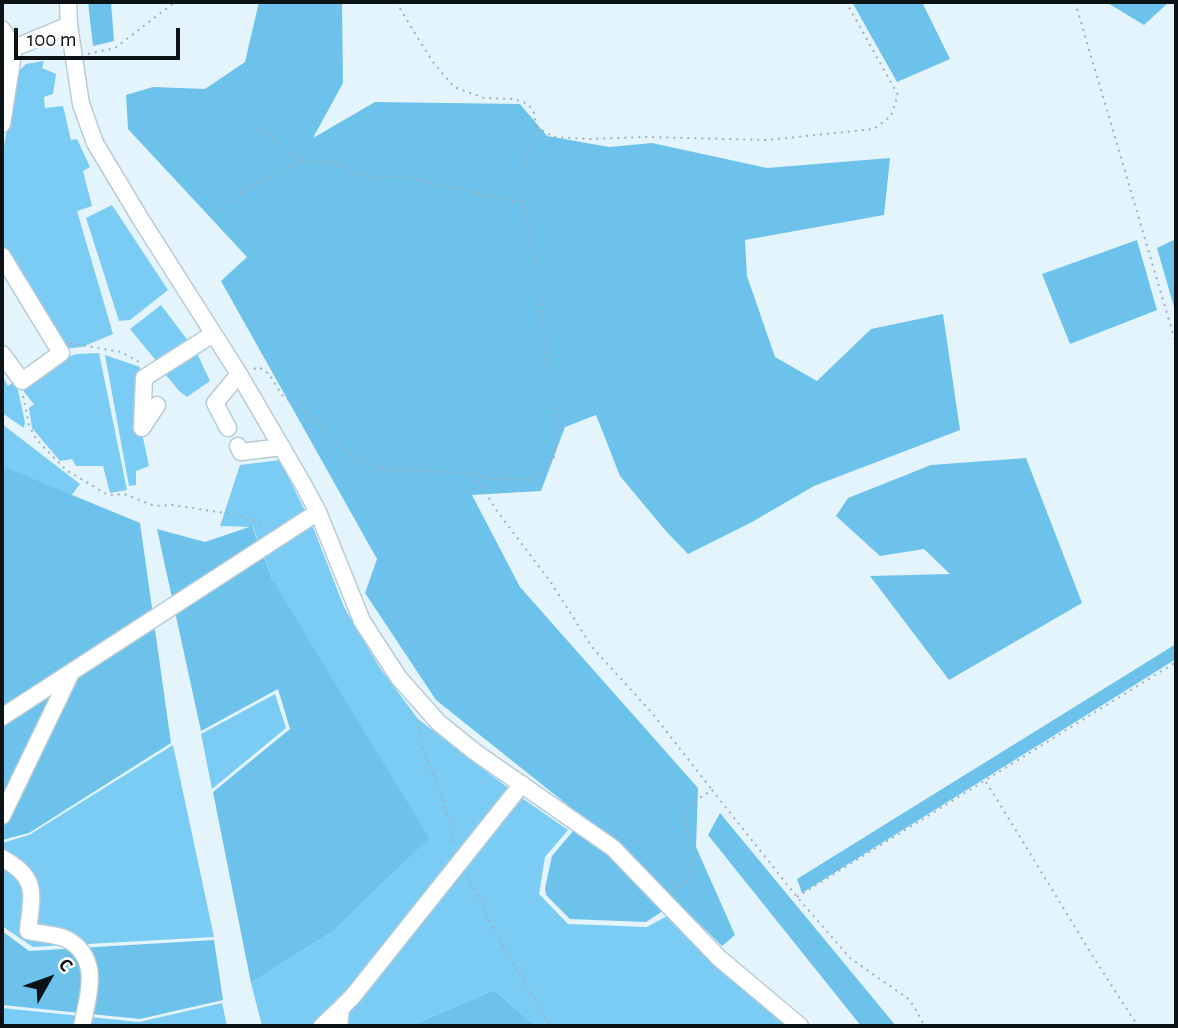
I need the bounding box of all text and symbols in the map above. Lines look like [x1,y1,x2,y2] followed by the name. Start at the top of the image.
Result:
[18,14,184,58] scale bar
[27,29,77,50] text: 100 m
[14,944,84,1014] north arrow
[55,955,76,975] text: С

